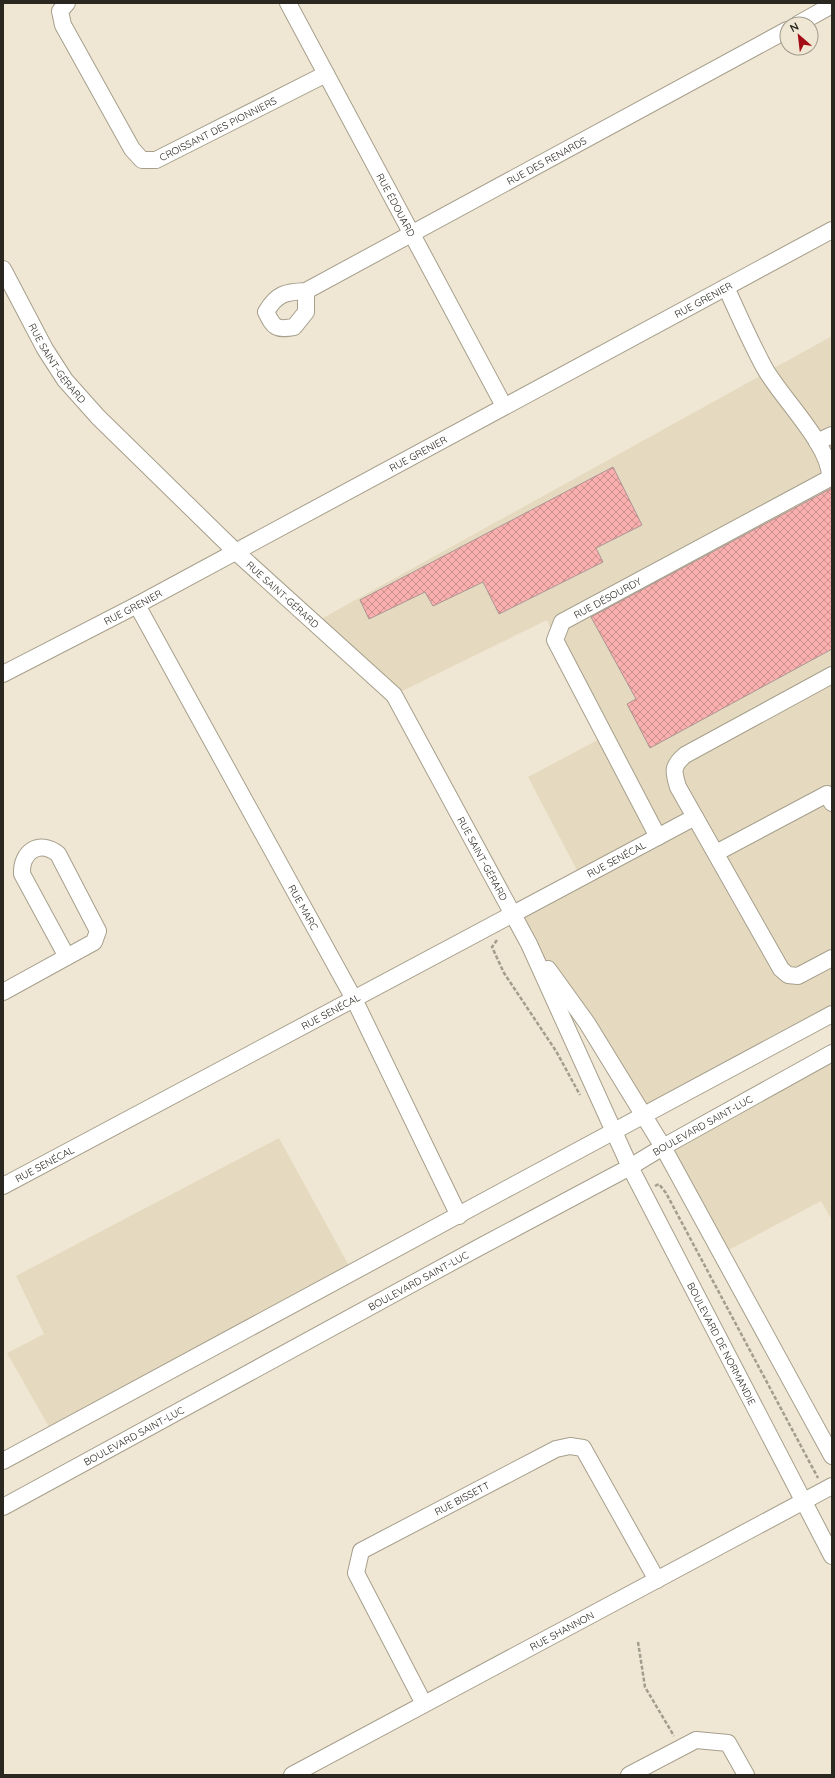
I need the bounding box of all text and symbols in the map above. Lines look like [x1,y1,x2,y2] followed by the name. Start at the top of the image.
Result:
[779,16,819,56] north arrow
[787,19,801,35] text: N
[157,94,279,164] street label: CROISSANT DES PIONNIERS
[504,134,589,188] street label: RUE DES RENARDS
[373,171,418,239] street label: RUE ÉDOUARD
[672,279,735,321] street label: RUE GRENIER
[26,321,89,406] street label: RUE SAINT-GÉRARD
[387,433,450,475] street label: RUE GRENIER
[243,558,322,631] street label: RUE SAINT-GÉRARD
[571,575,644,622] street label: RUE DÉSOURDY
[102,587,164,628] street label: RUE GRENIER
[454,814,510,903] street label: RUE SAINT-GÉRARD
[585,838,649,880] street label: RUE SENÉCAL
[285,882,321,933] street label: RUE MARC
[299,991,363,1033] street label: RUE SENÉCAL
[650,1092,755,1159] street label: BOULEVARD SAINT-LUC
[13,1143,77,1185] street label: RUE SENÉCAL
[366,1248,471,1314] street label: BOULEVARD SAINT-LUC
[684,1280,759,1408] street label: BOULEVARD DE NORMANDIE
[82,1403,187,1469] street label: BOULEVARD SAINT-LUC
[432,1479,492,1518] street label: RUE BISSETT
[528,1609,596,1654] street label: RUE SHANNON

